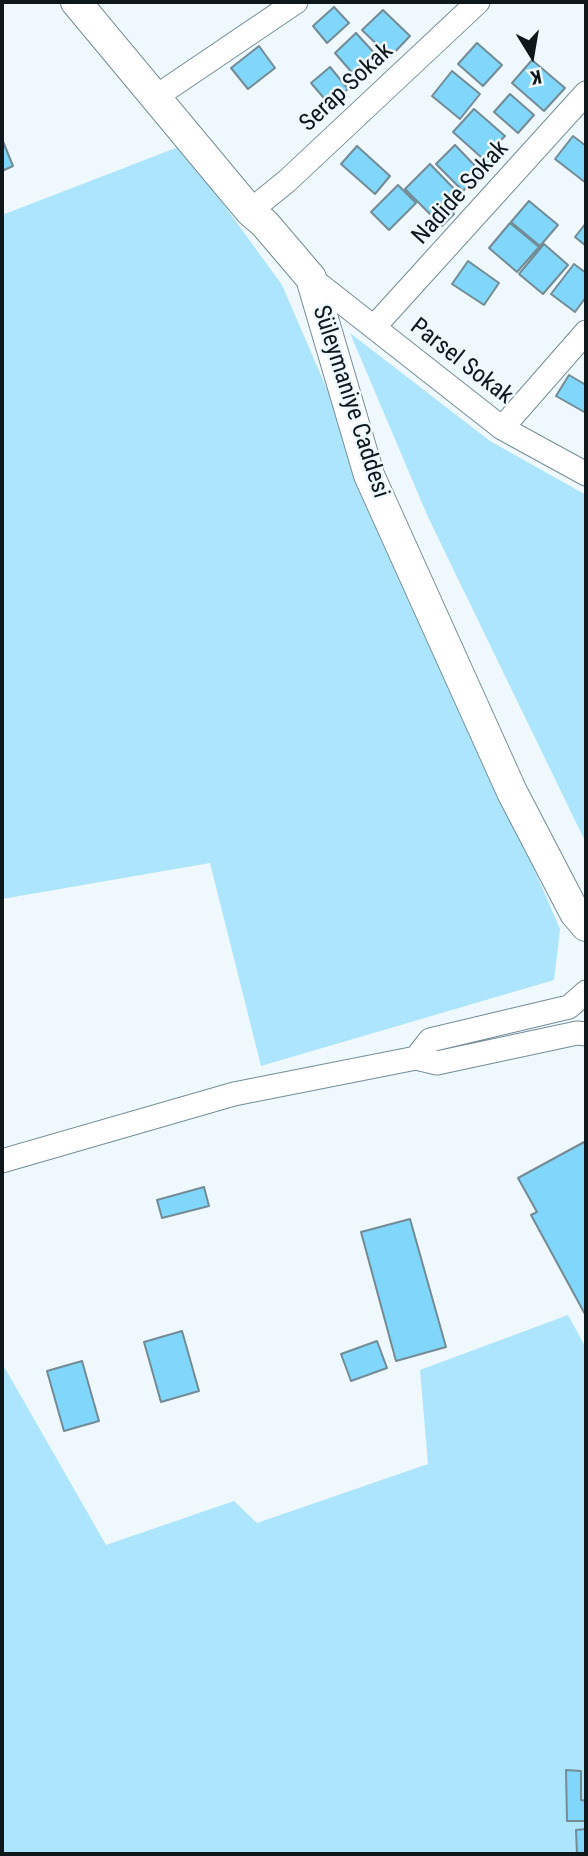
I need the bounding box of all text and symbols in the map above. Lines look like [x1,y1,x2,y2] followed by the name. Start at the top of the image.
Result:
[497,21,567,91] north arrow
[294,38,400,138] street label: Serap Sokak
[529,65,543,89] text: K
[407,135,515,251] street label: Nadide Sokak
[305,302,395,502] street label: Süleymaniye Caddesi
[404,313,518,411] street label: Parsel Sokak

